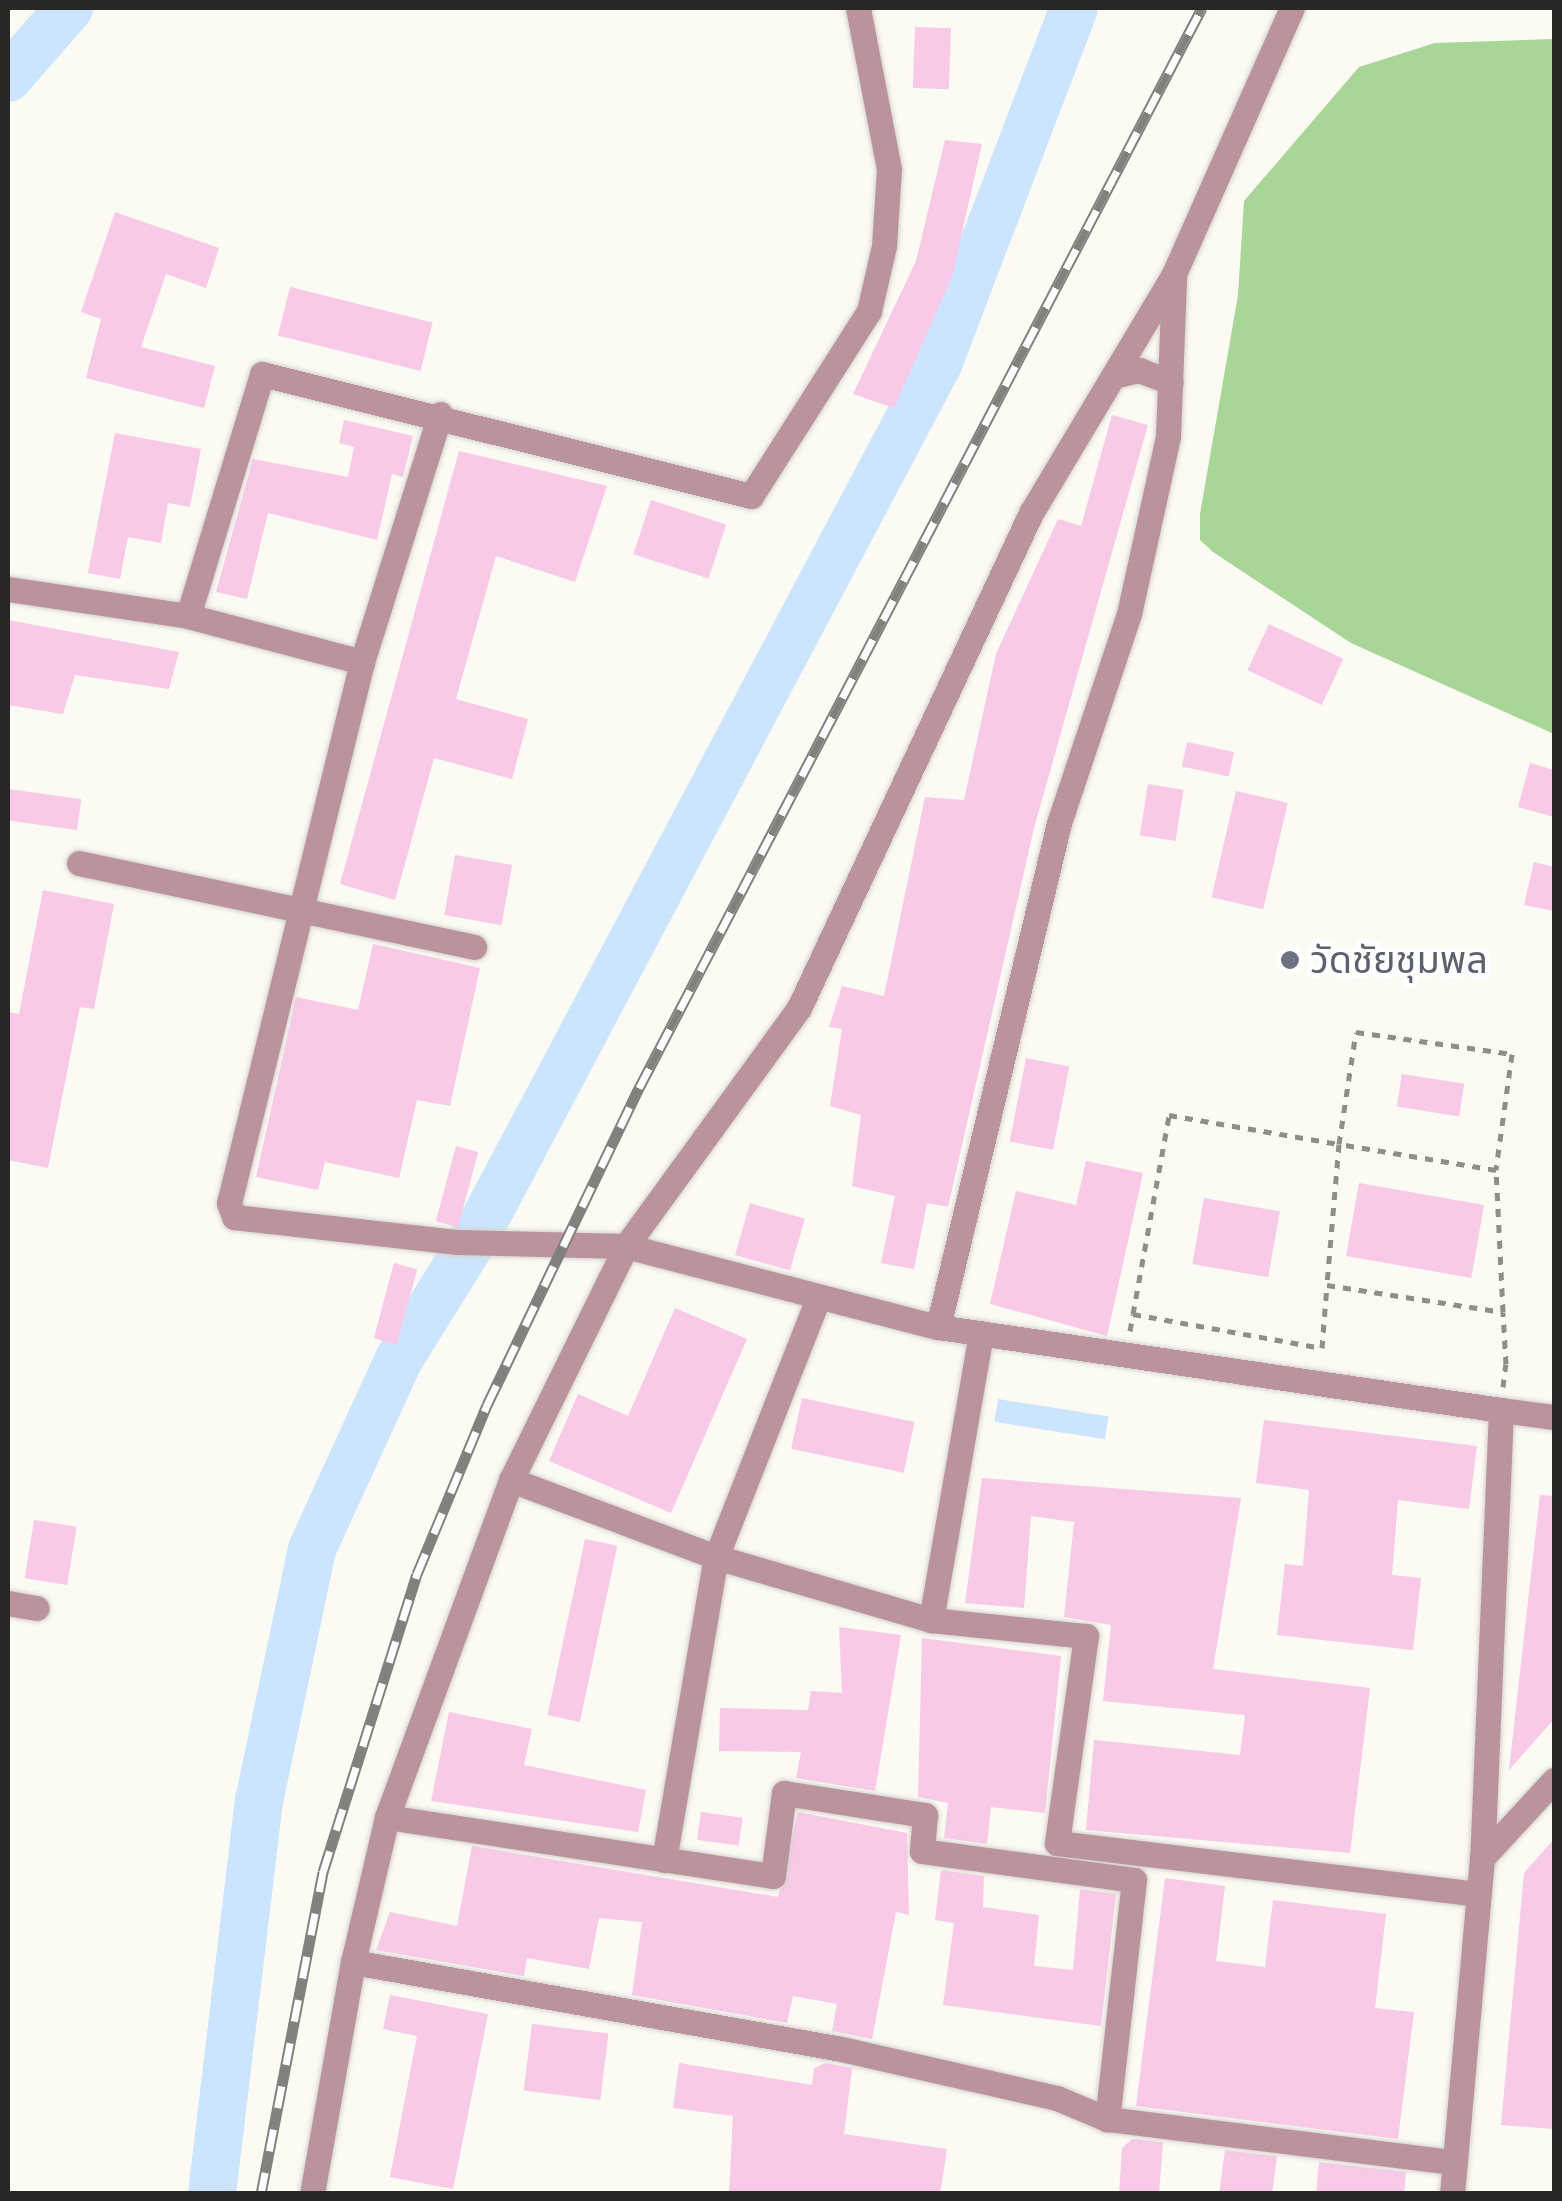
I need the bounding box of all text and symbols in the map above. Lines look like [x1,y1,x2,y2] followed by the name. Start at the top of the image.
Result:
[1310,937,1488,983] place label: วัดชัยชุมพล
[1279,949,1301,971] marker: วัดชัยชุมพล

